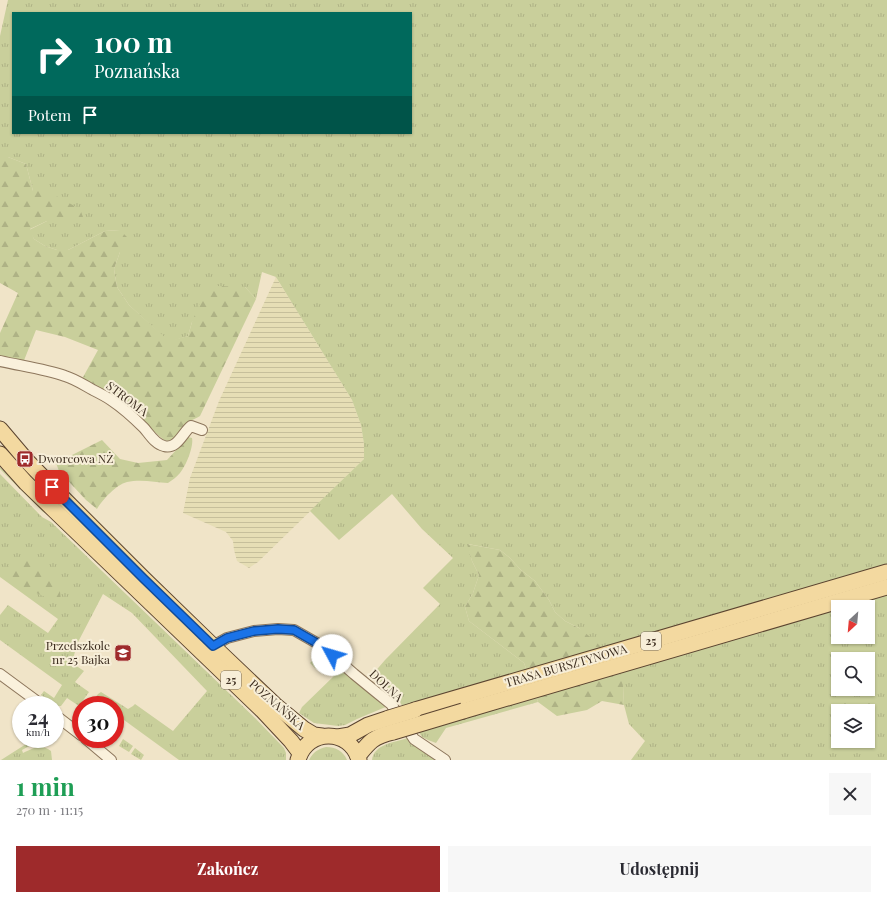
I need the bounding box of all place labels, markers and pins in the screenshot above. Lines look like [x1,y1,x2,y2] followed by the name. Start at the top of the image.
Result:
[15,449,35,469] bus stop icon: Dworcowa NŻ
[38,450,113,466] place label: Dworcowa NŻ
[35,470,69,504] pin
[46,637,110,667] place label: Przedszkole nr 25 Bajka
[113,643,133,663] school or university icon: Przedszkole nr 25 Bajka

